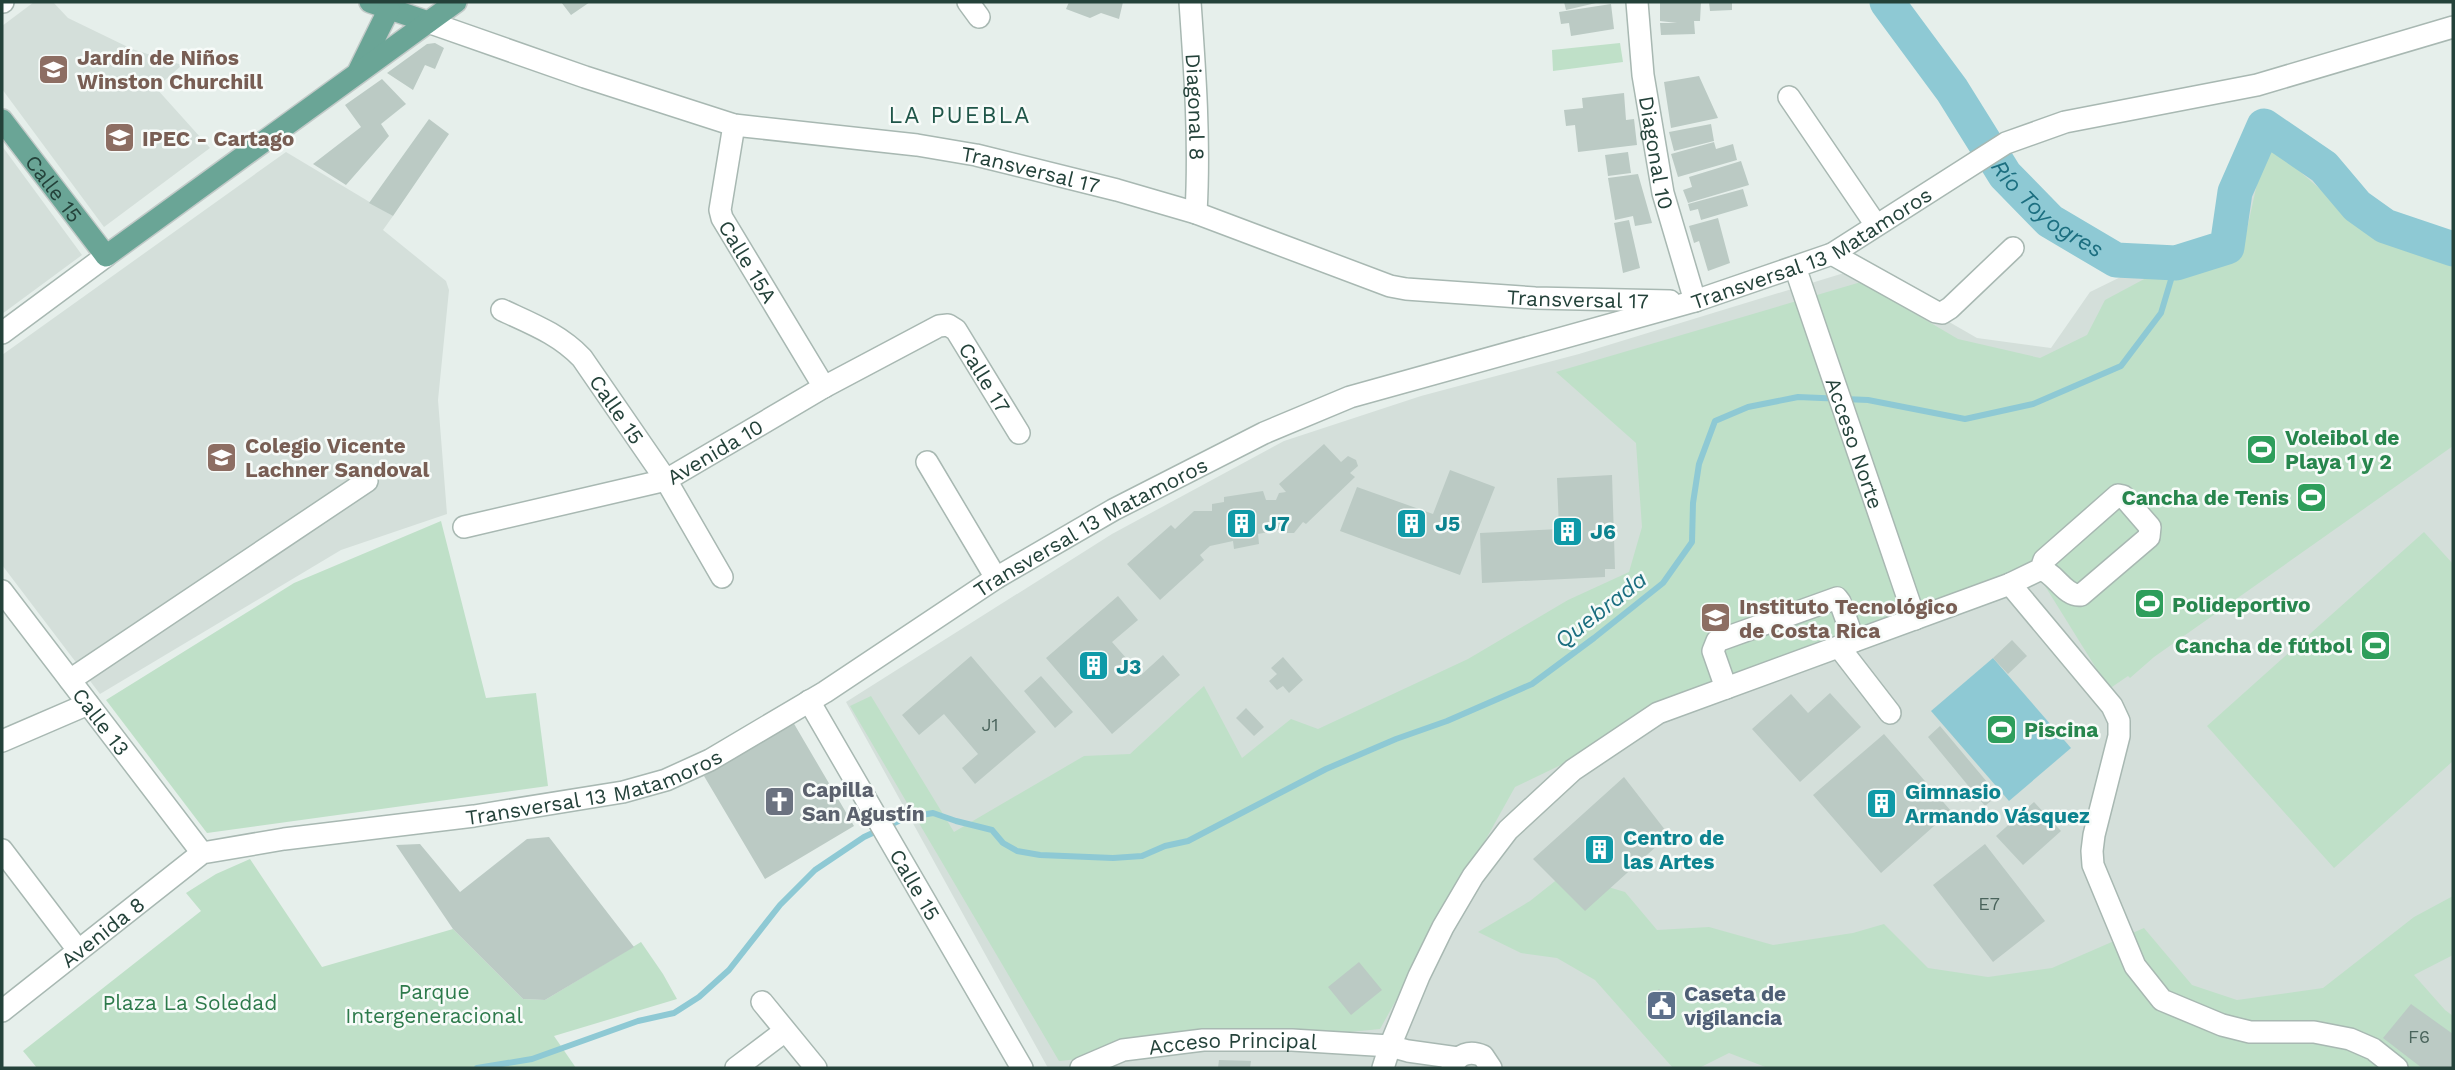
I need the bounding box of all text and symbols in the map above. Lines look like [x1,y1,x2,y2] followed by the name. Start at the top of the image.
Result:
[77,45,263,94] place label: Jardín de Niños Winston Churchill
[37,52,71,86] school or university icon: Jardín de Niños Winston Churchill
[1181,53,1210,160] street label: Diagonal 8
[1634,94,1680,212] street label: Diagonal 10
[889,102,1031,129] district label: LA PUEBLA
[102,121,136,155] school or university icon: IPEC - Cartago
[142,126,294,151] place label: IPEC - Cartago
[959,140,1103,198] street label: Transversal 17
[20,150,88,227] street label: Calle 15
[1985,155,2108,263] water label: Río Toyogres
[1688,181,1936,314] street label: Transversal 13 Matamoros
[714,215,783,307] street label: Calle 15A
[1506,284,1649,313] street label: Transversal 17
[954,338,1016,417] street label: Calle 17
[585,370,650,449] street label: Calle 15
[1821,374,1889,512] street label: Acceso Norte
[662,413,767,489] street label: Avenida 10
[2285,425,2400,474] place label: Voleibol de Playa 1 y 2
[2245,432,2279,466] sports icon: Voleibol de Playa 1 y 2
[245,433,429,482] place label: Colegio Vicente Lachner Sandoval
[205,440,239,474] school or university icon: Colegio Vicente Lachner Sandoval
[969,452,1212,602] street label: Transversal 13 Matamoros
[2295,480,2329,514] sports icon: Cancha de Tenis
[2121,485,2289,510] place label: Cancha de Tenis
[1224,506,1258,540] building icon: J7
[1395,506,1429,540] building icon: J5
[1264,511,1290,536] place label: J7
[1435,511,1460,536] place label: J5
[1550,514,1584,548] building icon: J6
[1590,519,1616,544] place label: J6
[1550,566,1652,654] water label: Quebrada
[2132,587,2166,621] sports icon: Polideportivo
[2172,592,2311,617] place label: Polideportivo
[1739,594,1958,643] place label: Instituto Tecnológico de Costa Rica
[1699,601,1733,635] school or university icon: Instituto Tecnológico de Costa Rica
[2358,628,2392,662] sports icon: Cancha de fútbol
[2175,633,2352,658] place label: Cancha de fútbol
[1076,649,1110,683] building icon: J3
[1116,654,1141,679] place label: J3
[68,683,135,760] street label: Calle 13
[1984,712,2018,746] sports icon: Piscina
[981,714,999,735] house number: J1
[2024,717,2099,742] place label: Piscina
[464,743,726,829] street label: Transversal 13 Matamoros
[802,777,925,826] place label: Capilla San Agustín
[1905,779,2090,828] place label: Gimnasio Armando Vásquez
[762,784,796,818] church icon: Capilla San Agustín
[1865,786,1899,820] building icon: Gimnasio Armando Vásquez
[1623,825,1724,874] place label: Centro de las Artes
[1583,832,1617,866] building icon: Centro de las Artes
[885,844,946,925] street label: Calle 15
[56,891,149,972] street label: Avenida 8
[1978,893,2000,914] house number: E7
[345,979,523,1028] park label: Parque Intergeneracional
[1683,981,1786,1030] place label: Caseta de vigilancia
[1644,988,1678,1022] public building icon: Caseta de vigilancia
[103,990,277,1015] park label: Plaza La Soledad
[2408,1026,2430,1047] house number: F6
[1147,1027,1318,1059] street label: Acceso Principal

